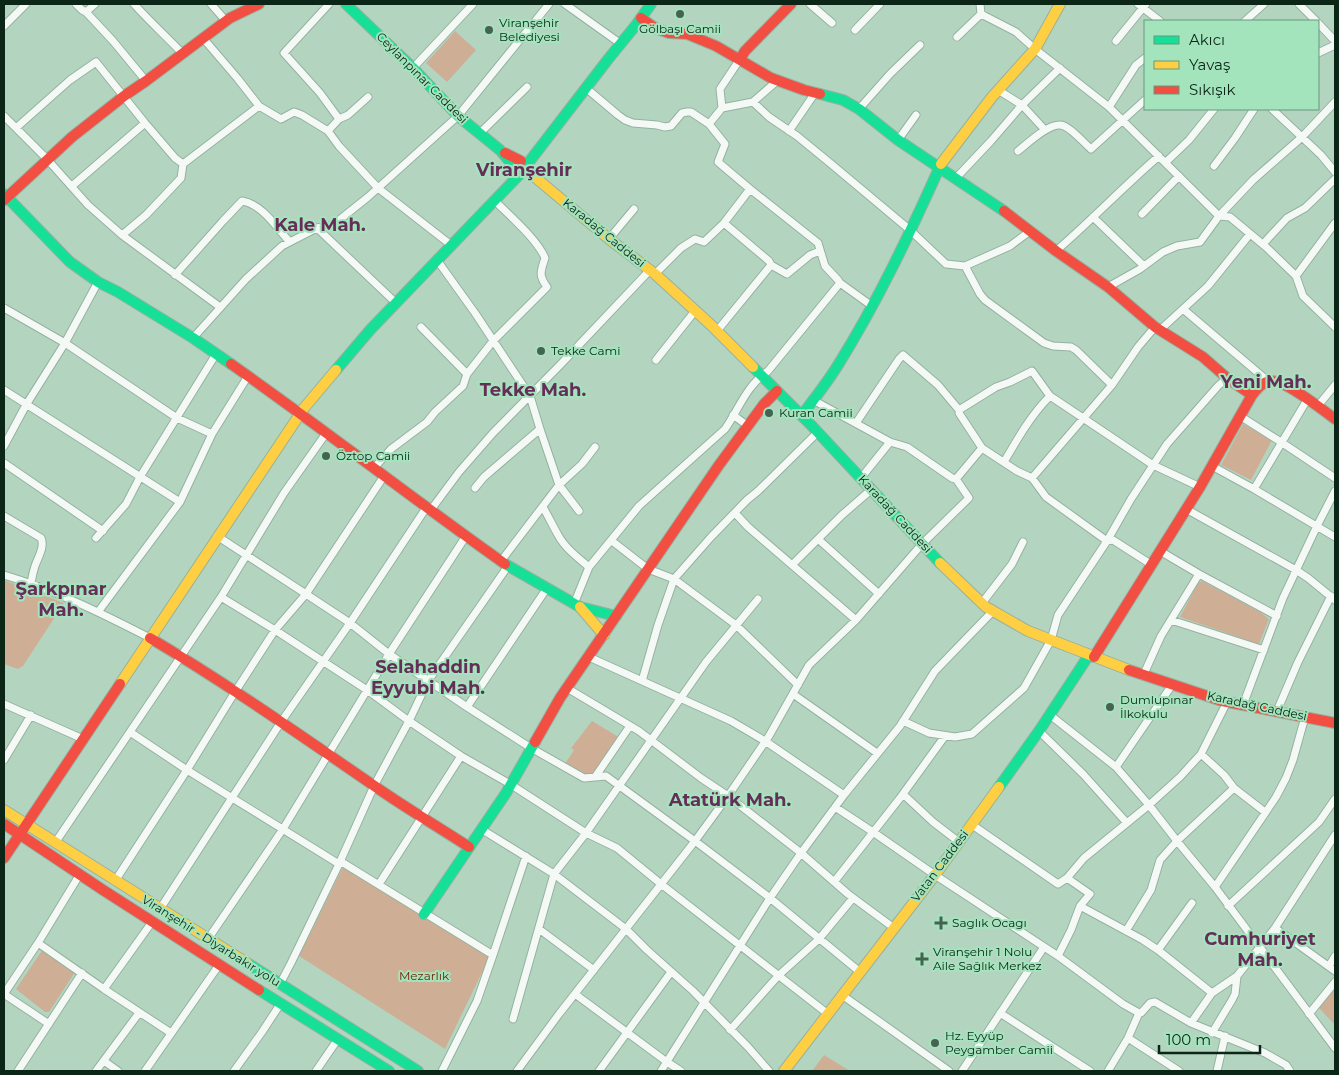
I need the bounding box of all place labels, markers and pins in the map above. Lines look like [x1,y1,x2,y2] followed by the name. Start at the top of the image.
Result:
[674,8,686,20] marker: Gölbaşı Camii
[499,15,560,44] place label: Viranşehir Belediyesi
[639,21,721,36] place label: Gölbaşı Camii
[483,24,495,36] marker: Viranşehir Belediyesi
[551,343,620,358] place label: Tekke Cami
[535,345,547,357] marker: Tekke Cami
[779,405,853,420] place label: Kuran Camii
[763,407,775,419] marker: Kuran Camii
[336,448,410,463] place label: Öztop Camii
[320,450,332,462] marker: Öztop Camii
[1120,692,1194,721] place label: Dumlupınar İlkokulu
[1104,701,1116,713] marker: Dumlupınar İlkokulu
[952,915,1027,930] place label: Saglık Ocagı
[934,916,948,930] marker: Saglık Ocagı
[933,944,1042,973] place label: Viranşehir 1 Nolu Aile Sağlık Merkez
[915,952,929,966] marker: Viranşehir 1 Nolu Aile Sağlık Merkez
[945,1028,1053,1057] place label: Hz. Eyyüp Peygamber Camii
[929,1037,941,1049] marker: Hz. Eyyüp Peygamber Camii

